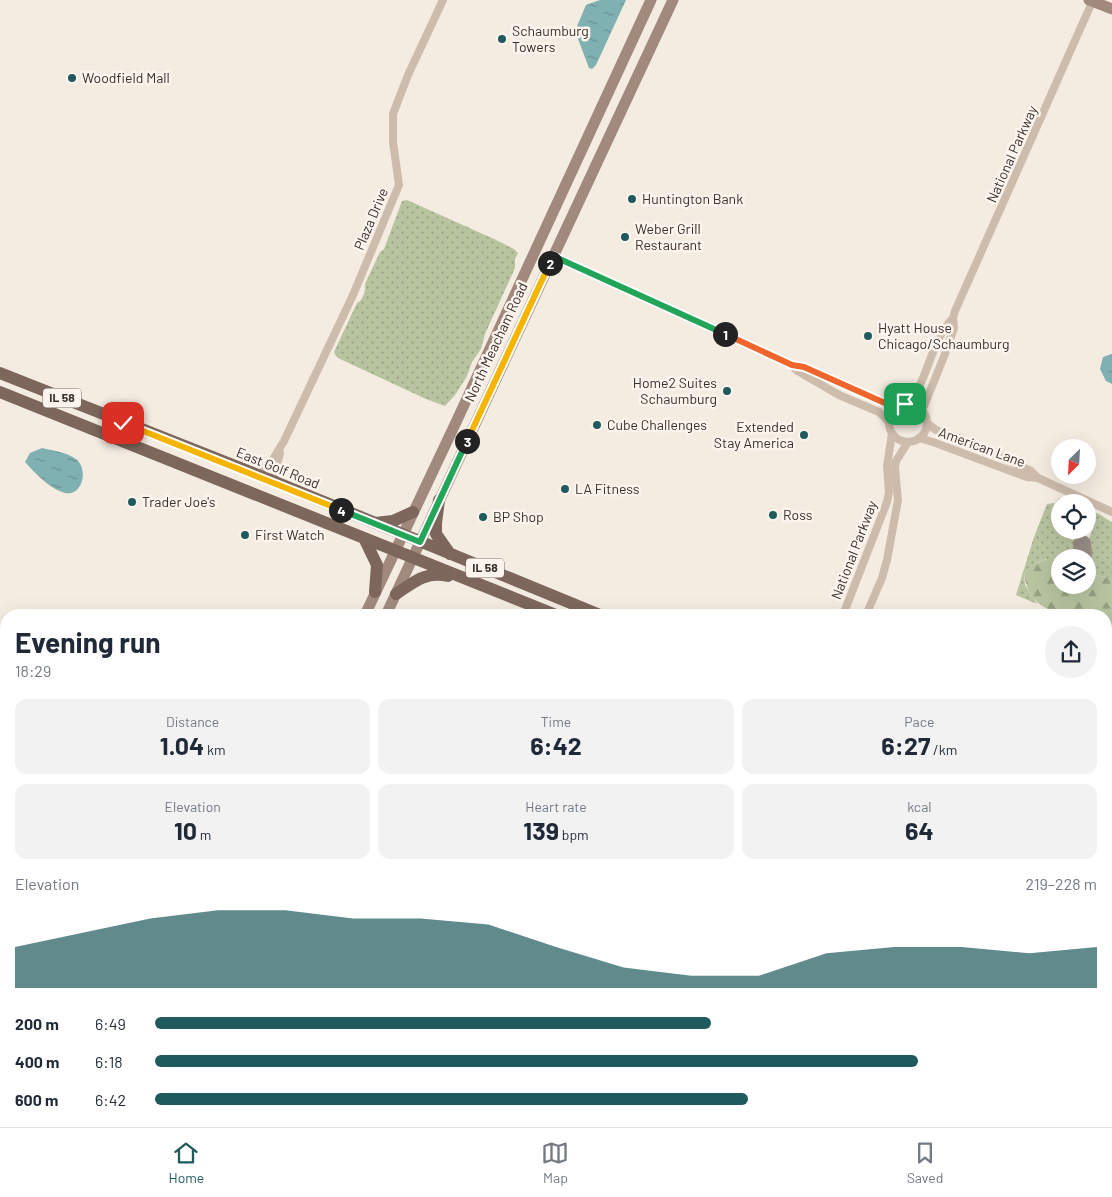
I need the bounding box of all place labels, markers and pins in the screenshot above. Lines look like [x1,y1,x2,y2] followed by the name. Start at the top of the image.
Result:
[512,22,589,55] place label: Schaumburg Towers
[496,33,508,45] marker: Schaumburg Towers
[82,69,170,86] place label: Woodfield Mall
[66,72,78,84] marker: Woodfield Mall
[642,190,743,207] place label: Huntington Bank
[626,193,638,205] marker: Huntington Bank
[635,220,702,253] place label: Weber Grill Restaurant
[619,231,631,243] marker: Weber Grill Restaurant
[538,250,562,276] pin: 2
[878,319,1010,352] place label: Hyatt House Chicago/Schaumburg
[712,322,738,346] pin: 1
[862,330,874,342] marker: Hyatt House Chicago/Schaumburg
[633,374,717,407] place label: Home2 Suites Schaumburg
[884,383,926,425] pin
[721,385,733,397] marker: Home2 Suites Schaumburg
[102,402,144,444] pin
[607,416,707,433] place label: Cube Challenges
[714,418,794,451] place label: Extended Stay America
[591,419,603,431] marker: Cube Challenges
[454,428,480,454] pin: 3
[798,429,810,441] marker: Extended Stay America
[575,480,640,497] place label: LA Fitness
[559,483,571,495] marker: LA Fitness
[142,493,216,510] place label: Trader Joe's
[126,496,138,508] marker: Trader Joe's
[328,498,354,522] pin: 4
[783,506,813,523] place label: Ross
[493,508,544,525] place label: BP Shop
[767,509,779,521] marker: Ross
[477,511,489,523] marker: BP Shop
[255,526,325,543] place label: First Watch
[239,529,251,541] marker: First Watch

